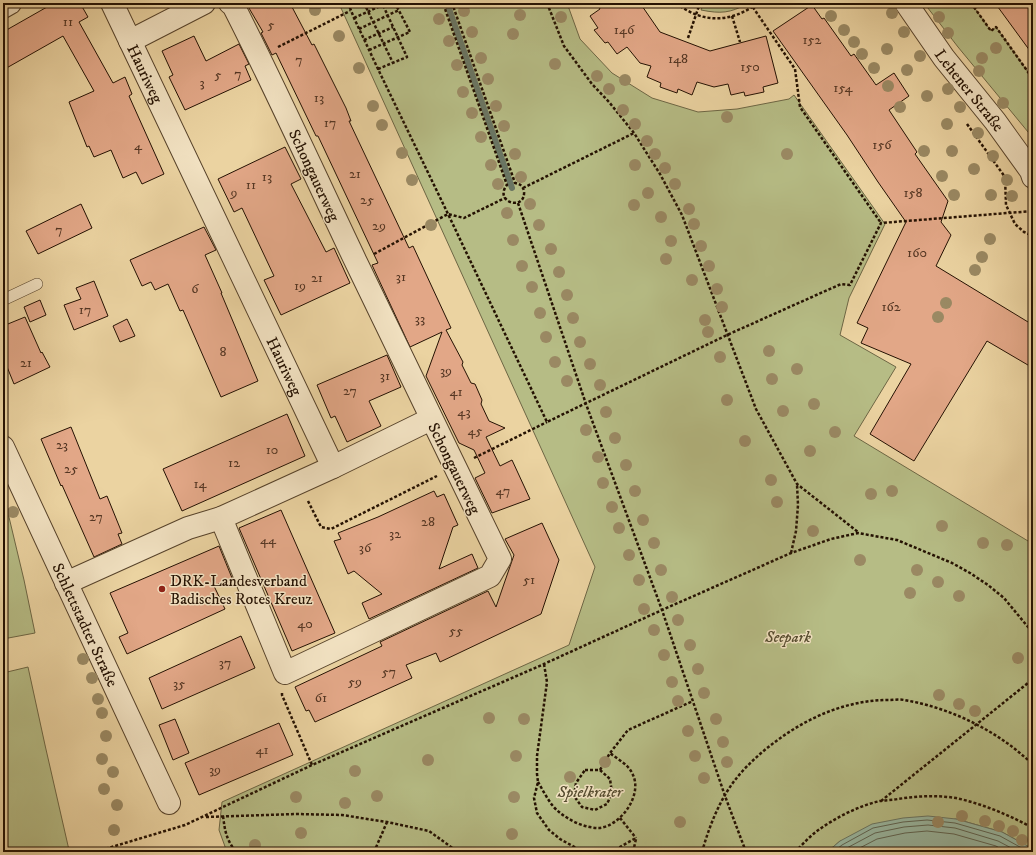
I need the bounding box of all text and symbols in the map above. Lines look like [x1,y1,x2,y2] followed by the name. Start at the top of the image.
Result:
[63,13,73,31] house number: 11
[268,16,275,34] house number: 5
[614,21,635,39] house number: 146
[803,31,822,49] house number: 152
[122,41,167,107] street label: Hauriweg
[930,46,1008,136] street label: Lehener Straße
[668,50,688,68] house number: 148
[295,51,303,69] house number: 7
[740,58,760,76] house number: 150
[234,65,242,83] house number: 7
[215,66,222,84] house number: 5
[199,74,205,92] house number: 3
[833,79,854,97] house number: 154
[314,89,324,107] house number: 13
[324,114,336,132] house number: 17
[284,126,344,225] street label: Schongauerweg
[872,136,892,154] house number: 156
[134,137,143,155] house number: 4
[349,165,361,183] house number: 21
[262,168,272,186] house number: 13
[246,176,256,194] house number: 11
[230,184,238,202] house number: 9
[904,184,922,202] house number: 158
[360,191,374,209] house number: 25
[372,217,386,235] house number: 29
[55,221,63,239] house number: 7
[907,244,927,262] house number: 160
[396,268,406,286] house number: 31
[311,269,323,287] house number: 21
[294,277,306,295] house number: 19
[191,280,199,298] house number: 6
[881,298,901,316] house number: 162
[79,301,91,319] house number: 17
[415,310,425,328] house number: 33
[261,334,307,399] street label: Hauriweg
[219,343,227,361] house number: 8
[20,354,32,372] house number: 21
[440,362,452,380] house number: 39
[380,367,390,385] house number: 31
[343,382,357,400] house number: 27
[449,383,463,401] house number: 41
[457,403,471,421] house number: 43
[423,419,485,518] street label: Schongauerweg
[468,422,483,440] house number: 45
[56,436,68,454] house number: 23
[266,441,278,459] house number: 10
[228,454,240,472] house number: 12
[64,460,78,478] house number: 25
[193,475,208,493] house number: 14
[496,482,510,500] house number: 47
[89,508,103,526] house number: 27
[421,513,435,531] house number: 28
[389,525,401,543] house number: 32
[260,531,277,549] house number: 44
[359,539,372,557] house number: 36
[47,560,123,690] street label: Schlettstadter Straße
[170,571,312,609] place label: DRK-Landesverband Badisches Rotes Kreuz
[523,571,535,589] house number: 51
[157,584,167,594] marker: DRK-Landesverband Badisches Rotes Kreuz
[297,615,313,633] house number: 40
[449,622,463,640] house number: 55
[764,627,811,647] park label: Seepark
[219,654,231,672] house number: 37
[382,663,396,681] house number: 57
[348,673,362,691] house number: 59
[173,675,185,693] house number: 35
[315,689,327,707] house number: 61
[255,741,269,759] house number: 41
[209,761,221,779] house number: 39
[557,782,624,802] park label: Spielkrater

